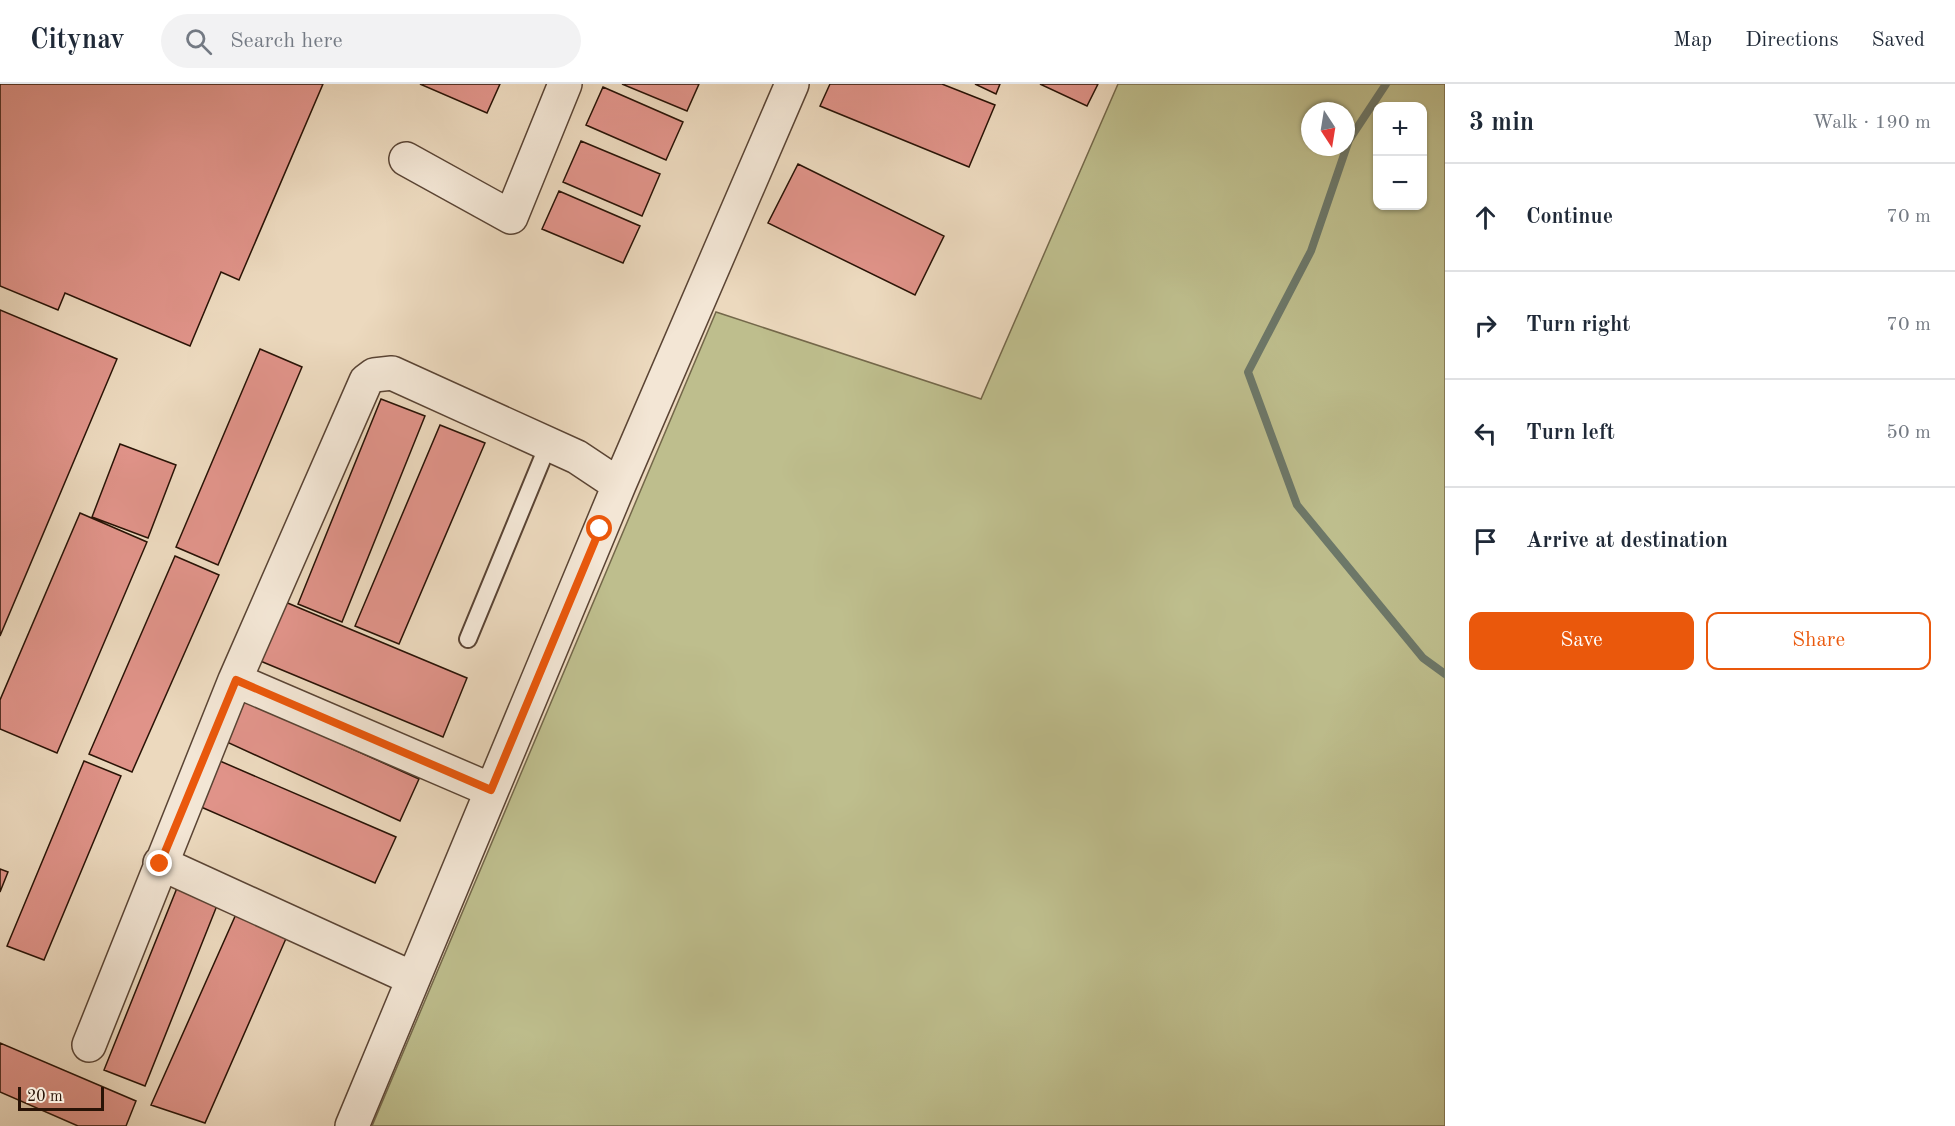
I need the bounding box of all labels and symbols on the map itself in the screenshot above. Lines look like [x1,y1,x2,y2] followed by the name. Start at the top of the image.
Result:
[1301,102,1355,156] north arrow
[586,515,612,541] route start
[146,850,172,876] route end
[18,1084,104,1112] scale bar

